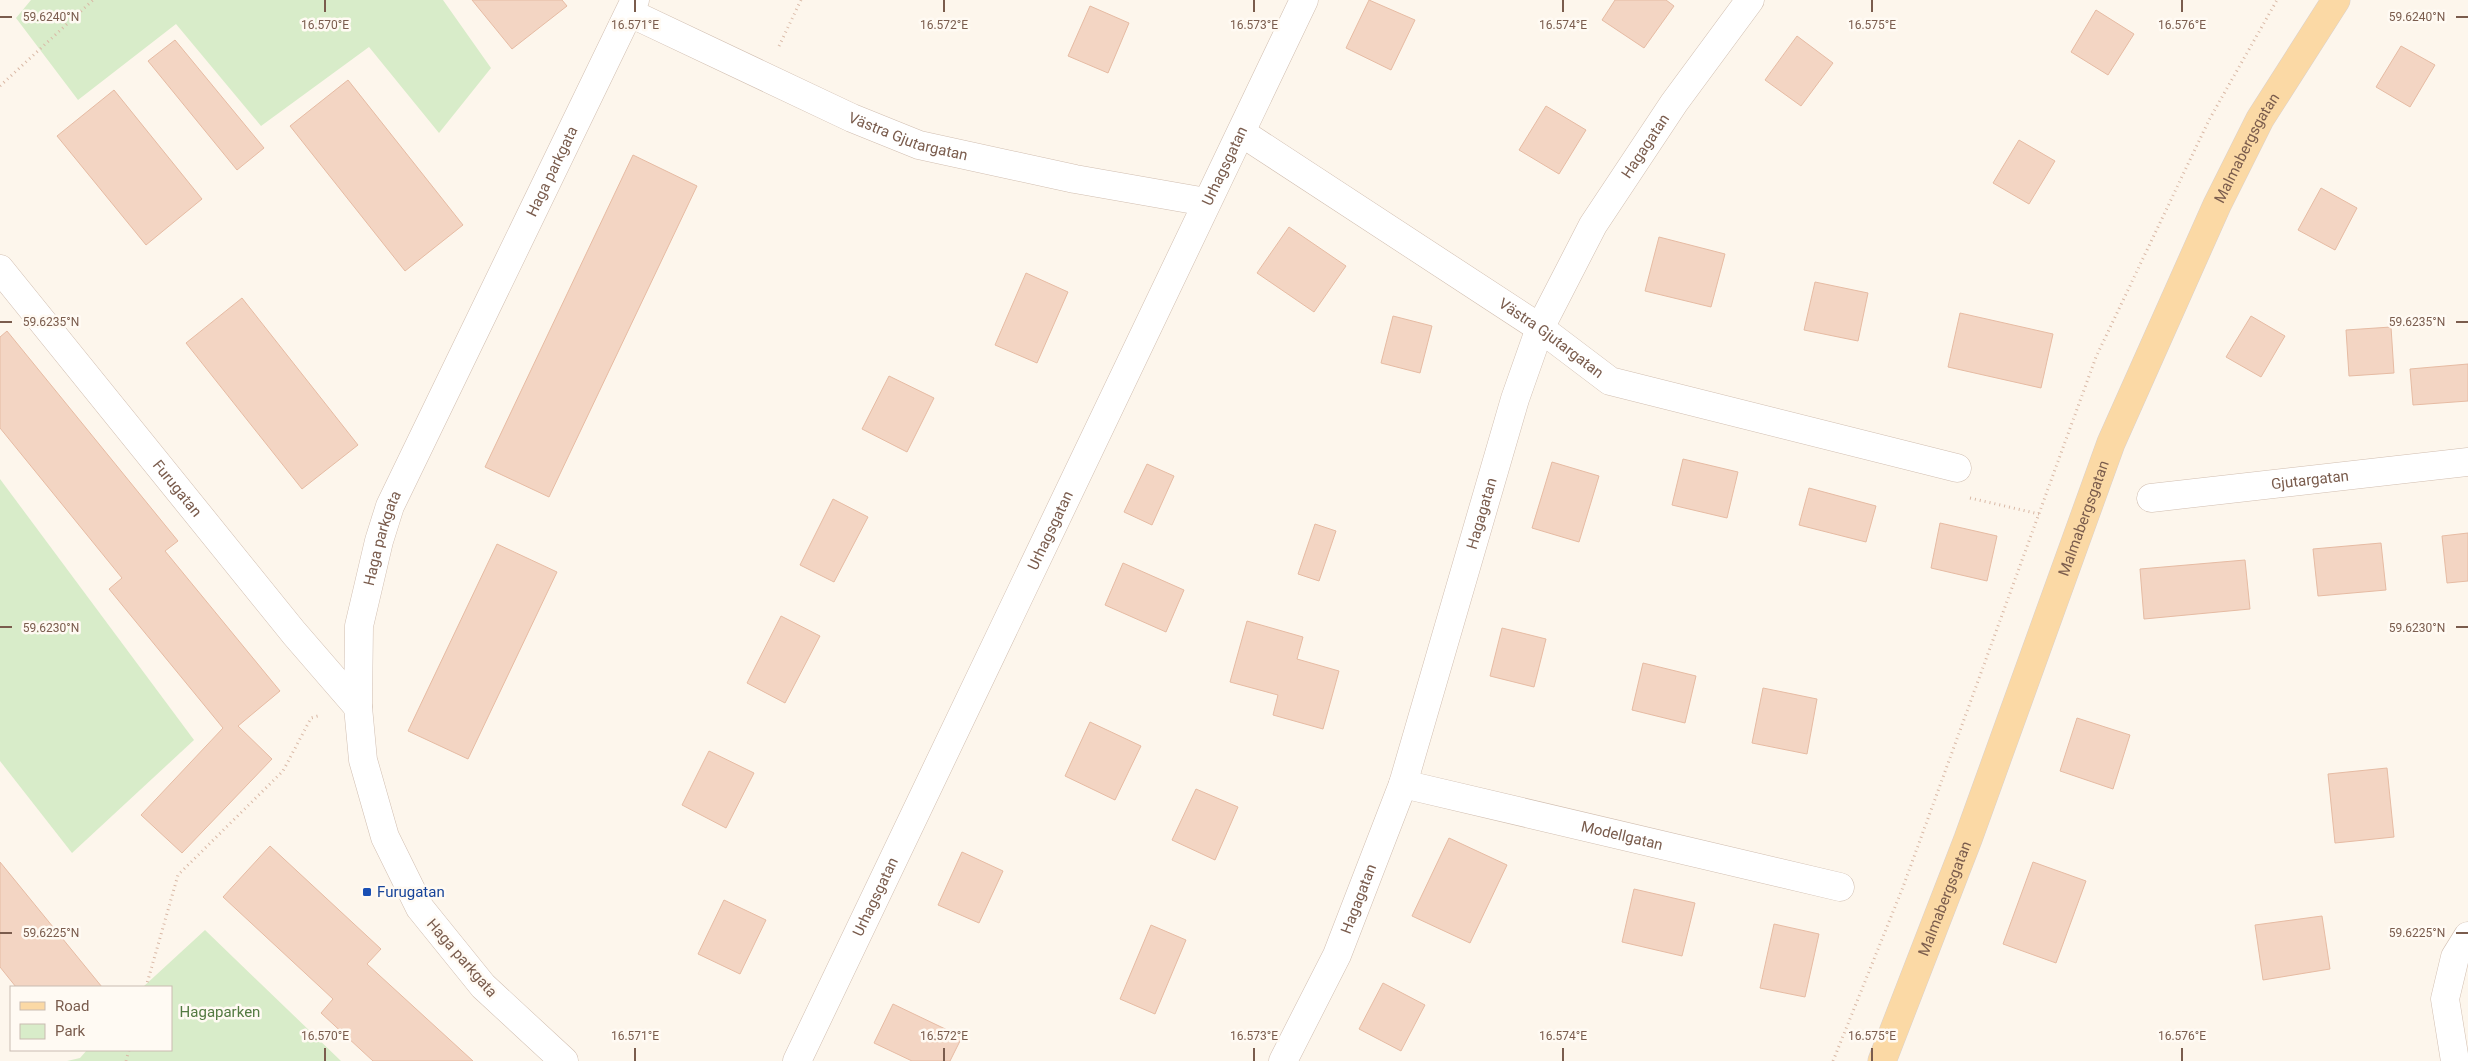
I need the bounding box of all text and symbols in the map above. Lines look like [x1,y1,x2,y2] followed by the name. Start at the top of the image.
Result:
[23,10,79,24] text: 59.6240°N
[2389,10,2445,24] text: 59.6240°N
[301,18,349,32] text: 16.570°E
[611,18,659,32] text: 16.571°E
[920,18,968,32] text: 16.572°E
[1230,18,1278,32] text: 16.573°E
[1539,18,1587,32] text: 16.574°E
[1848,18,1896,32] text: 16.575°E
[2158,18,2206,32] text: 16.576°E
[2210,90,2283,206] street label: Malmabergsgatan
[846,109,969,164] street label: Västra Gjutargatan
[1618,111,1673,182] street label: Hagagatan
[523,123,582,219] street label: Haga parkgata
[1198,124,1251,208] street label: Urhagsgatan
[1495,294,1607,382] street label: Västra Gjutargatan
[23,315,79,329] text: 59.6235°N
[2389,315,2445,329] text: 59.6235°N
[149,456,205,520] street label: Furugatan
[2055,458,2113,579] street label: Malmabergsgatan
[2270,467,2350,493] street label: Gjutargatan
[1463,476,1501,551] street label: Hagagatan
[360,488,405,587] street label: Haga parkgata
[1024,488,1077,573] street label: Urhagsgatan
[23,621,79,635] text: 59.6230°N
[2389,621,2445,635] text: 59.6230°N
[1579,817,1665,854] street label: Modellgatan
[1914,839,1975,959] street label: Malmabergsgatan
[849,854,902,939] street label: Urhagsgatan
[1337,861,1380,937] street label: Hagagatan
[377,883,445,901] place label: Furugatan
[361,886,373,898] marker: Furugatan
[423,915,501,1001] street label: Haga parkgata
[23,926,79,940] text: 59.6225°N
[2389,926,2445,940] text: 59.6225°N
[10,986,172,1051] legend
[55,997,89,1015] text: Road
[180,1003,260,1021] park label: Hagaparken
[55,1022,86,1040] text: Park
[301,1029,349,1043] text: 16.570°E
[611,1029,659,1043] text: 16.571°E
[920,1029,968,1043] text: 16.572°E
[1230,1029,1278,1043] text: 16.573°E
[1539,1029,1587,1043] text: 16.574°E
[1848,1029,1896,1043] text: 16.575°E
[2158,1029,2206,1043] text: 16.576°E

